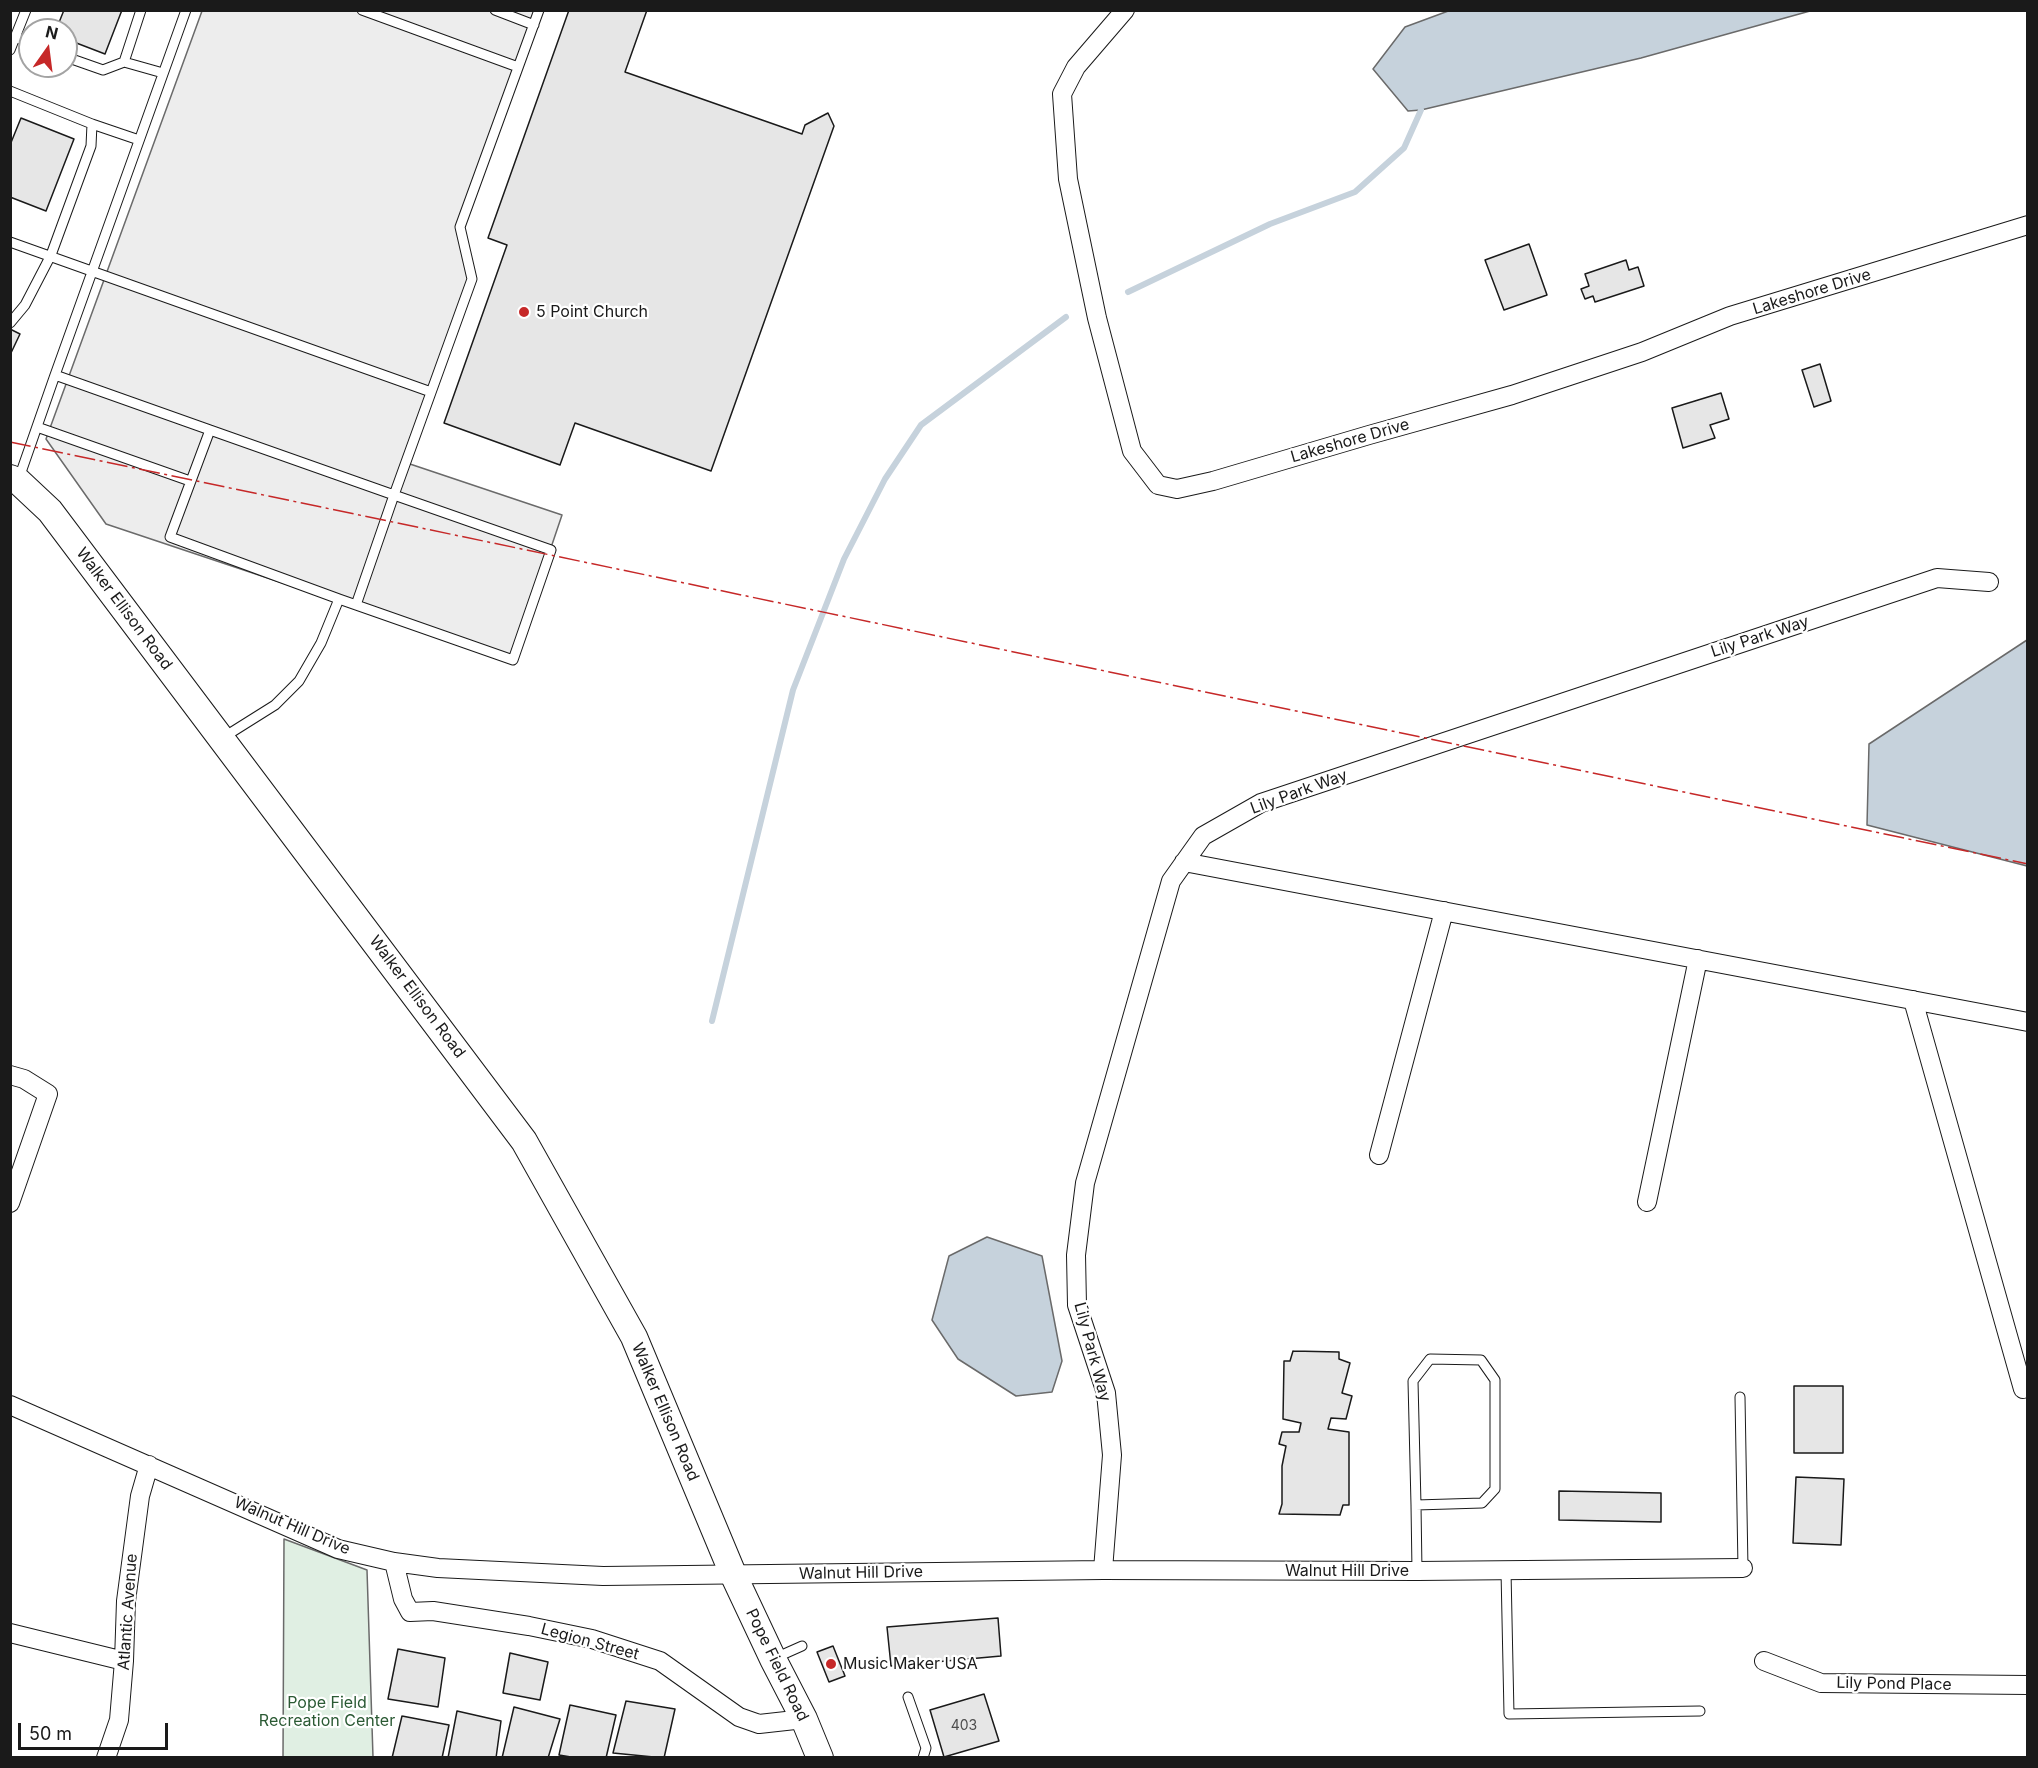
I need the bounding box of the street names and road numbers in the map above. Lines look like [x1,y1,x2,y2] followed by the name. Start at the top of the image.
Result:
[1751,265,1873,319] street label: Lakeshore Drive
[1288,415,1412,467] street label: Lakeshore Drive
[72,544,176,674] street label: Walker Ellison Road
[1709,612,1811,662] street label: Lily Park Way
[1248,766,1350,818] street label: Lily Park Way
[365,932,469,1062] street label: Walker Ellison Road
[1070,1300,1114,1404] street label: Lily Park Way
[627,1340,703,1484] street label: Walker Ellison Road
[231,1493,353,1559] street label: Walnut Hill Drive
[114,1553,142,1671] street label: Atlantic Avenue
[1285,1561,1409,1581] street label: Walnut Hill Drive
[799,1562,923,1584] street label: Walnut Hill Drive
[741,1606,813,1724] street label: Pope Field Road
[539,1620,641,1664] street label: Legion Street
[1836,1673,1952,1695] street label: Lily Pond Place

